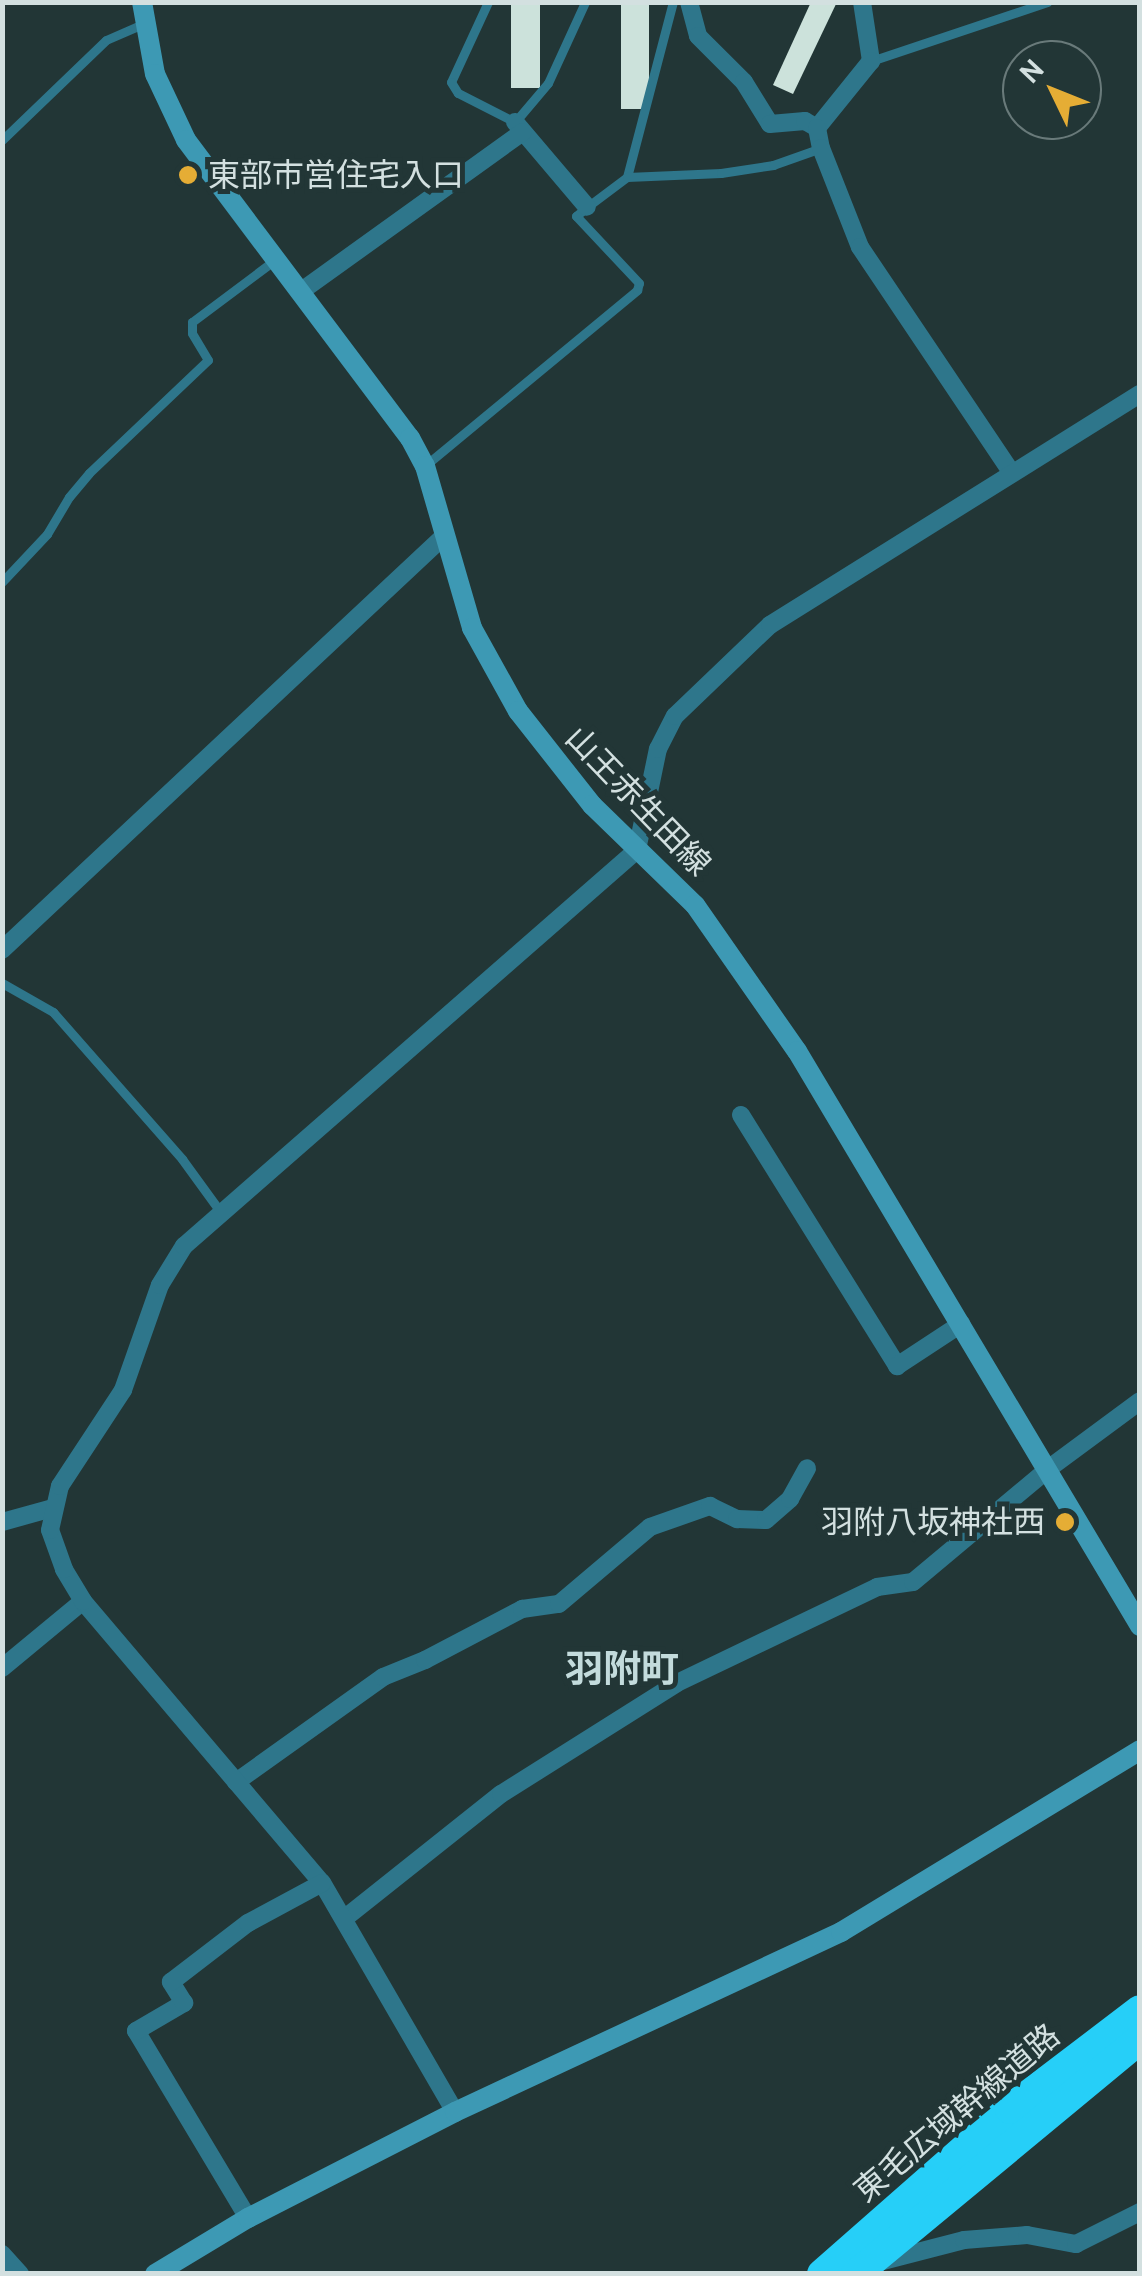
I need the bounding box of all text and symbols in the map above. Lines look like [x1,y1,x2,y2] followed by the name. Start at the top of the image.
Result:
[1002,40,1102,140] north arrow
[1012,52,1051,90] text: N
[208,156,464,194] place label: 東部市営住宅入口
[177,164,199,186] marker: 東部市営住宅入口
[558,719,718,883] street label: 山王赤生田線
[821,1503,1045,1541] place label: 羽附八坂神社西
[1054,1511,1076,1533] marker: 羽附八坂神社西
[565,1646,679,1692] district label: 羽附町
[847,2016,1067,2210] street label: 東毛広域幹線道路

